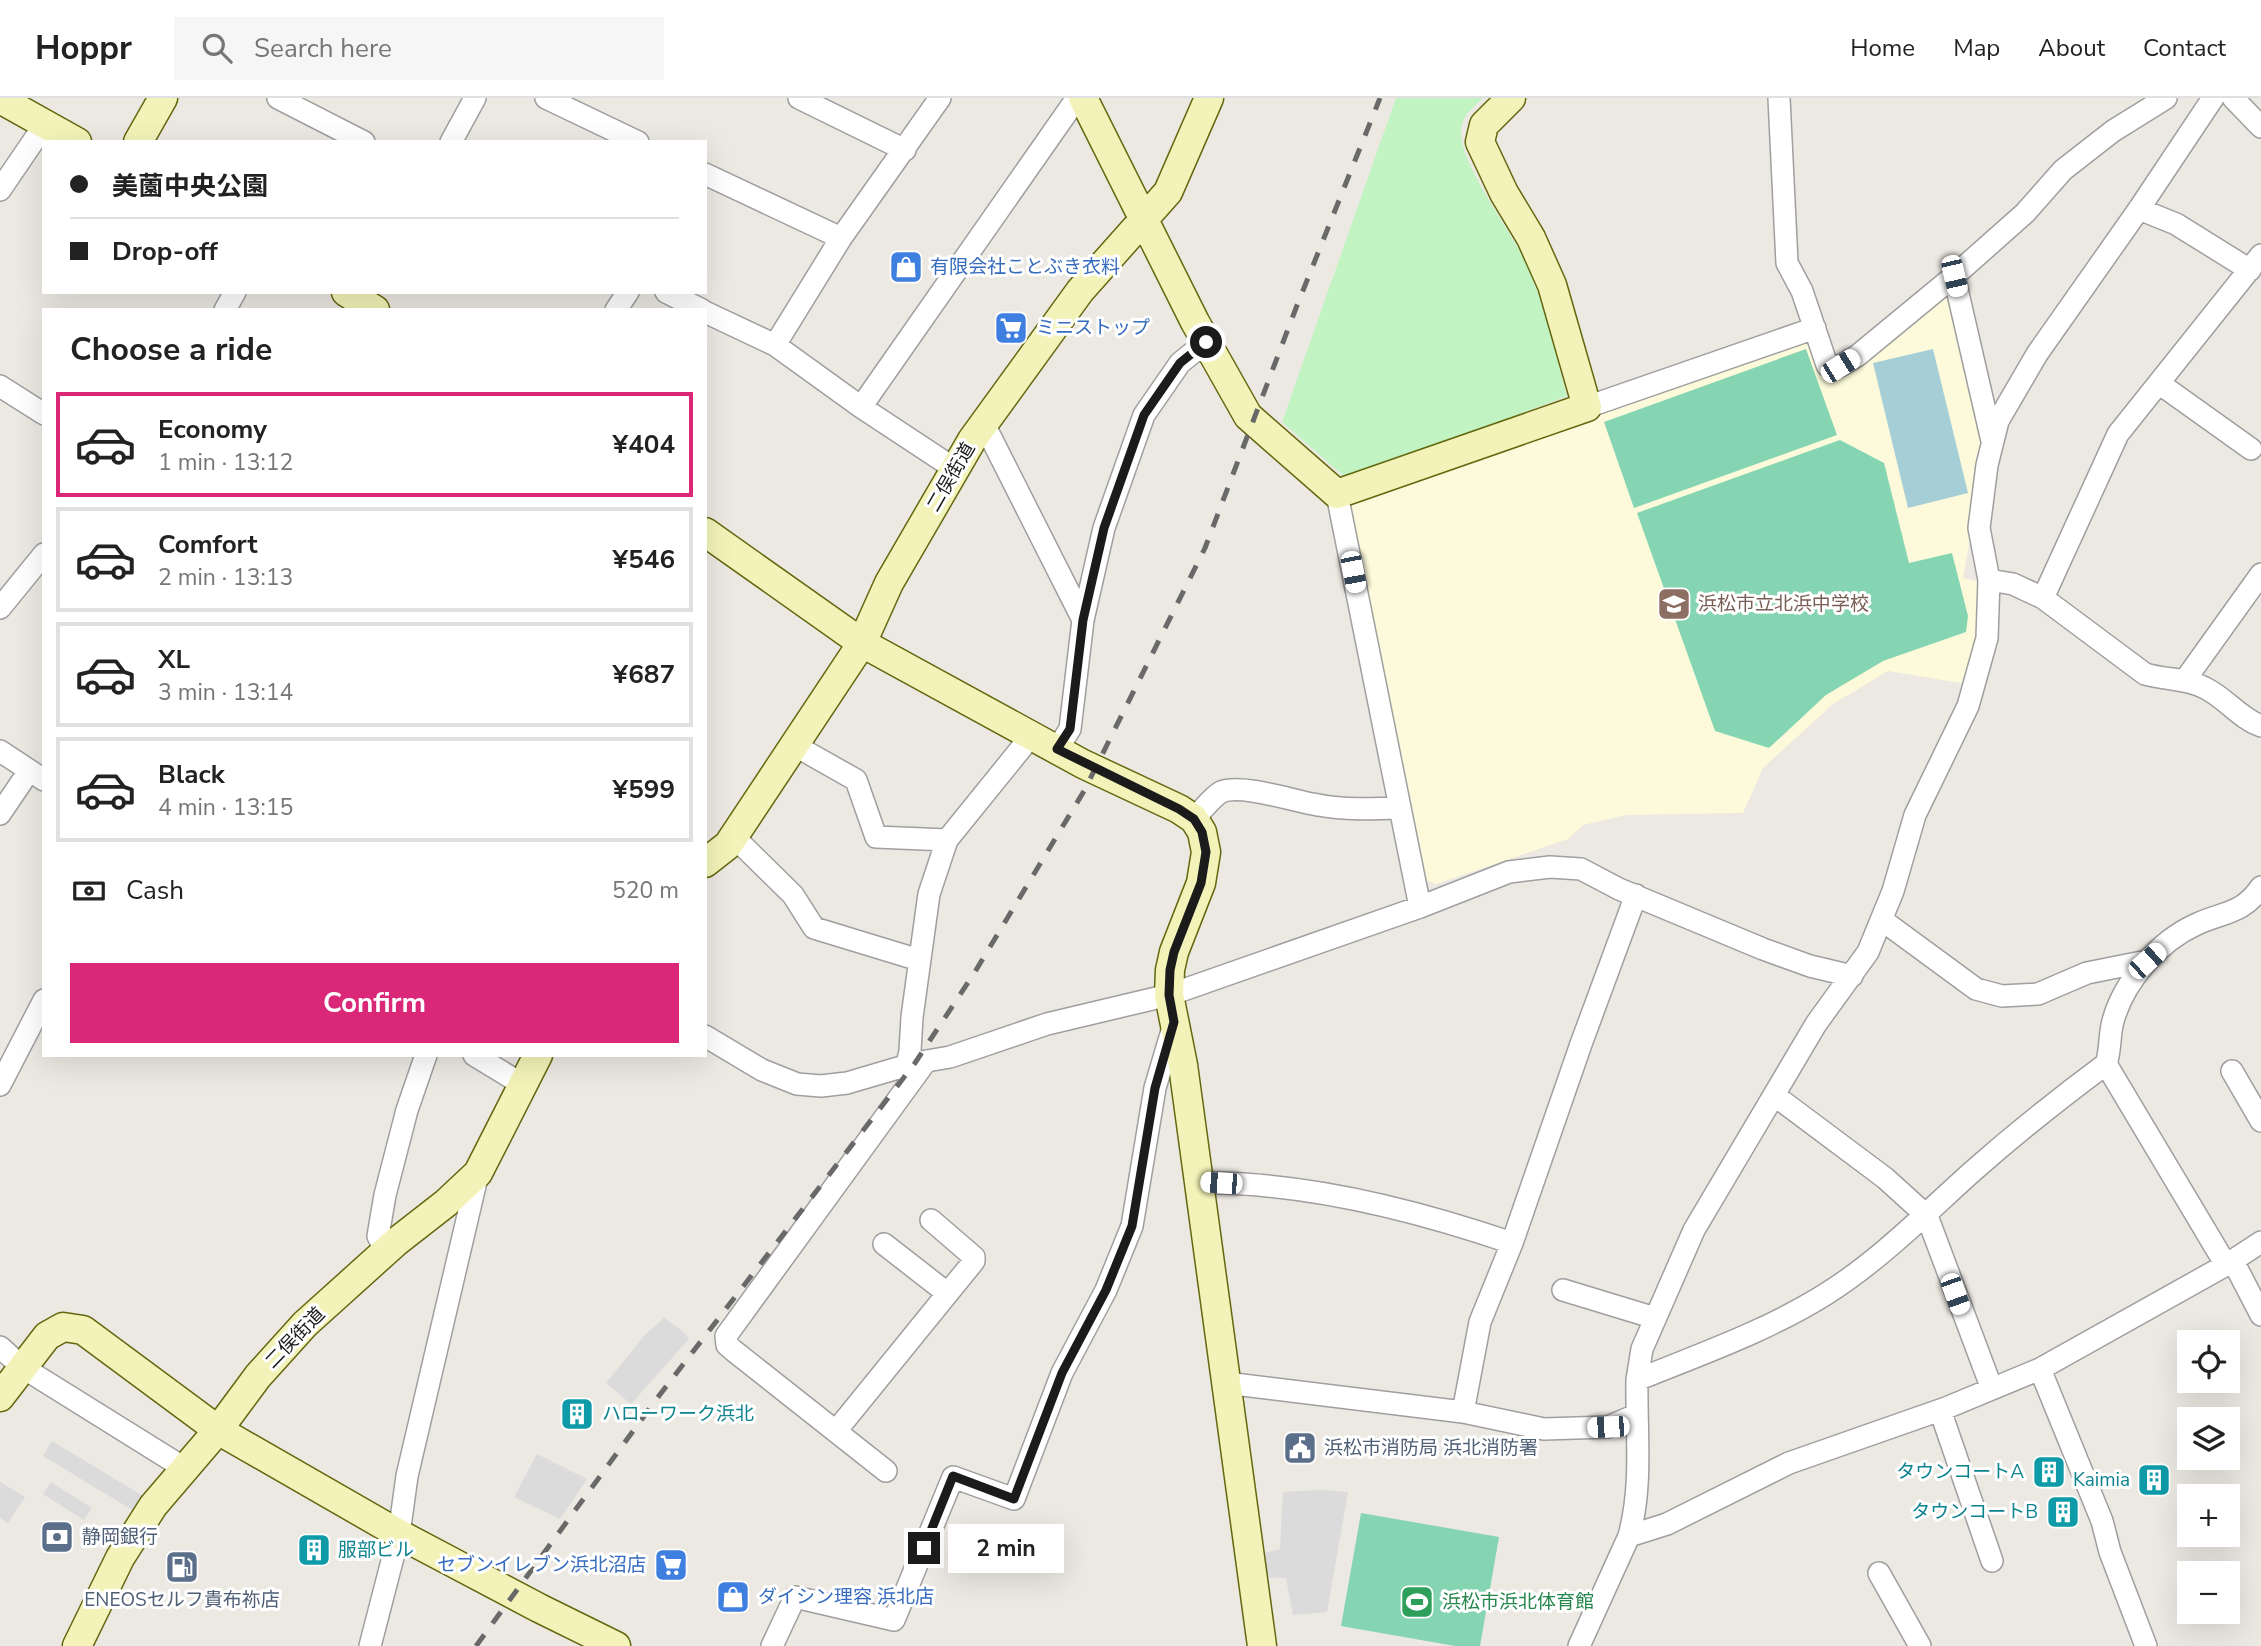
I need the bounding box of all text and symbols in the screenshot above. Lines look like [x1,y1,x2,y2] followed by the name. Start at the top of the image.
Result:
[174,17,664,80] search box
[35,26,132,71] text: Hoppr
[198,29,236,67] icon: search
[254,31,392,66] text: Search here
[1850,32,1915,64] text: Home
[1953,32,2000,64] text: Map
[2038,32,2105,64] text: About
[2143,32,2226,64] text: Contact
[112,169,268,204] text: 美薗中央公園
[112,234,218,269] text: Drop-off
[887,248,925,286] shop icon: 有限会社ことぶき衣料
[1940,253,1969,299] car
[930,254,1120,280] place label: 有限会社ことぶき衣料
[992,309,1030,347] supermarket icon: ミニストップ
[1036,315,1150,341] place label: ミニストップ
[1190,326,1222,358] route start
[70,328,272,371] text: Choose a ride
[1817,346,1864,386] car
[158,412,267,447] text: Economy
[74,413,137,476] icon: car
[613,427,675,462] text: ¥404
[921,438,981,516] street label: 二俣街道
[158,447,293,478] text: 1 min · 13:12
[158,527,258,562] text: Comfort
[74,528,137,591] icon: car
[613,542,675,577] text: ¥546
[1339,549,1368,595] car
[158,562,293,593] text: 2 min · 13:13
[1655,585,1693,623] school or university icon: 浜松市立北浜中学校
[1698,591,1869,617] place label: 浜松市立北浜中学校
[158,642,190,677] text: XL
[74,643,137,706] icon: car
[613,657,675,692] text: ¥687
[158,677,293,708] text: 3 min · 13:14
[158,757,225,792] text: Black
[74,758,137,821] icon: car
[613,772,675,807] text: ¥599
[158,792,293,823] text: 4 min · 13:15
[70,872,108,910] icon: cash
[126,873,184,908] text: Cash
[612,875,679,906] text: 520 m
[2125,939,2170,983] car
[70,963,679,1043] button: Confirm
[1200,1171,1243,1195] car
[1938,1271,1973,1317] car
[259,1302,331,1374] street label: 二俣街道
[2177,1330,2240,1624] map controls
[2177,1330,2240,1393] button: locate
[558,1395,596,1433] building icon: ハローワーク浜北
[602,1401,754,1427] place label: ハローワーク浜北
[2177,1407,2240,1470] button: layers
[1587,1416,1630,1438] car
[1281,1429,1319,1467] public building icon: 浜松市消防局 浜北消防署
[1324,1435,1538,1461] place label: 浜松市消防局 浜北消防署
[2030,1453,2068,1491] building icon: タウンコートA
[1896,1459,2024,1485] place label: タウンコートA
[2135,1461,2173,1499] building icon: Kaimia
[2073,1467,2130,1493] place label: Kaimia
[2177,1484,2240,1547] button: +
[2044,1493,2082,1531] building icon: タウンコートB
[1911,1499,2038,1525] place label: タウンコートB
[38,1518,76,1556] bank icon: 静岡銀行
[82,1524,158,1550] place label: 静岡銀行
[948,1524,1064,1572] callout: 2 min
[295,1531,333,1569] building icon: 服部ビル
[908,1532,940,1564] route end
[976,1533,1036,1564] text: 2 min
[338,1537,414,1563] place label: 服部ビル
[652,1546,690,1584] supermarket icon: セブンイレブン浜北沼店
[163,1548,201,1586] fuel station icon: ENEOSセルフ貴布祢店
[437,1552,646,1578] place label: セブンイレブン浜北沼店
[2177,1561,2240,1624] button: −
[714,1578,752,1616] shop icon: ダイシン理容 浜北店
[1398,1583,1436,1621] sports icon: 浜松市浜北体育館
[758,1584,934,1610] place label: ダイシン理容 浜北店
[84,1587,280,1613] place label: ENEOSセルフ貴布祢店
[1442,1589,1594,1615] place label: 浜松市浜北体育館

